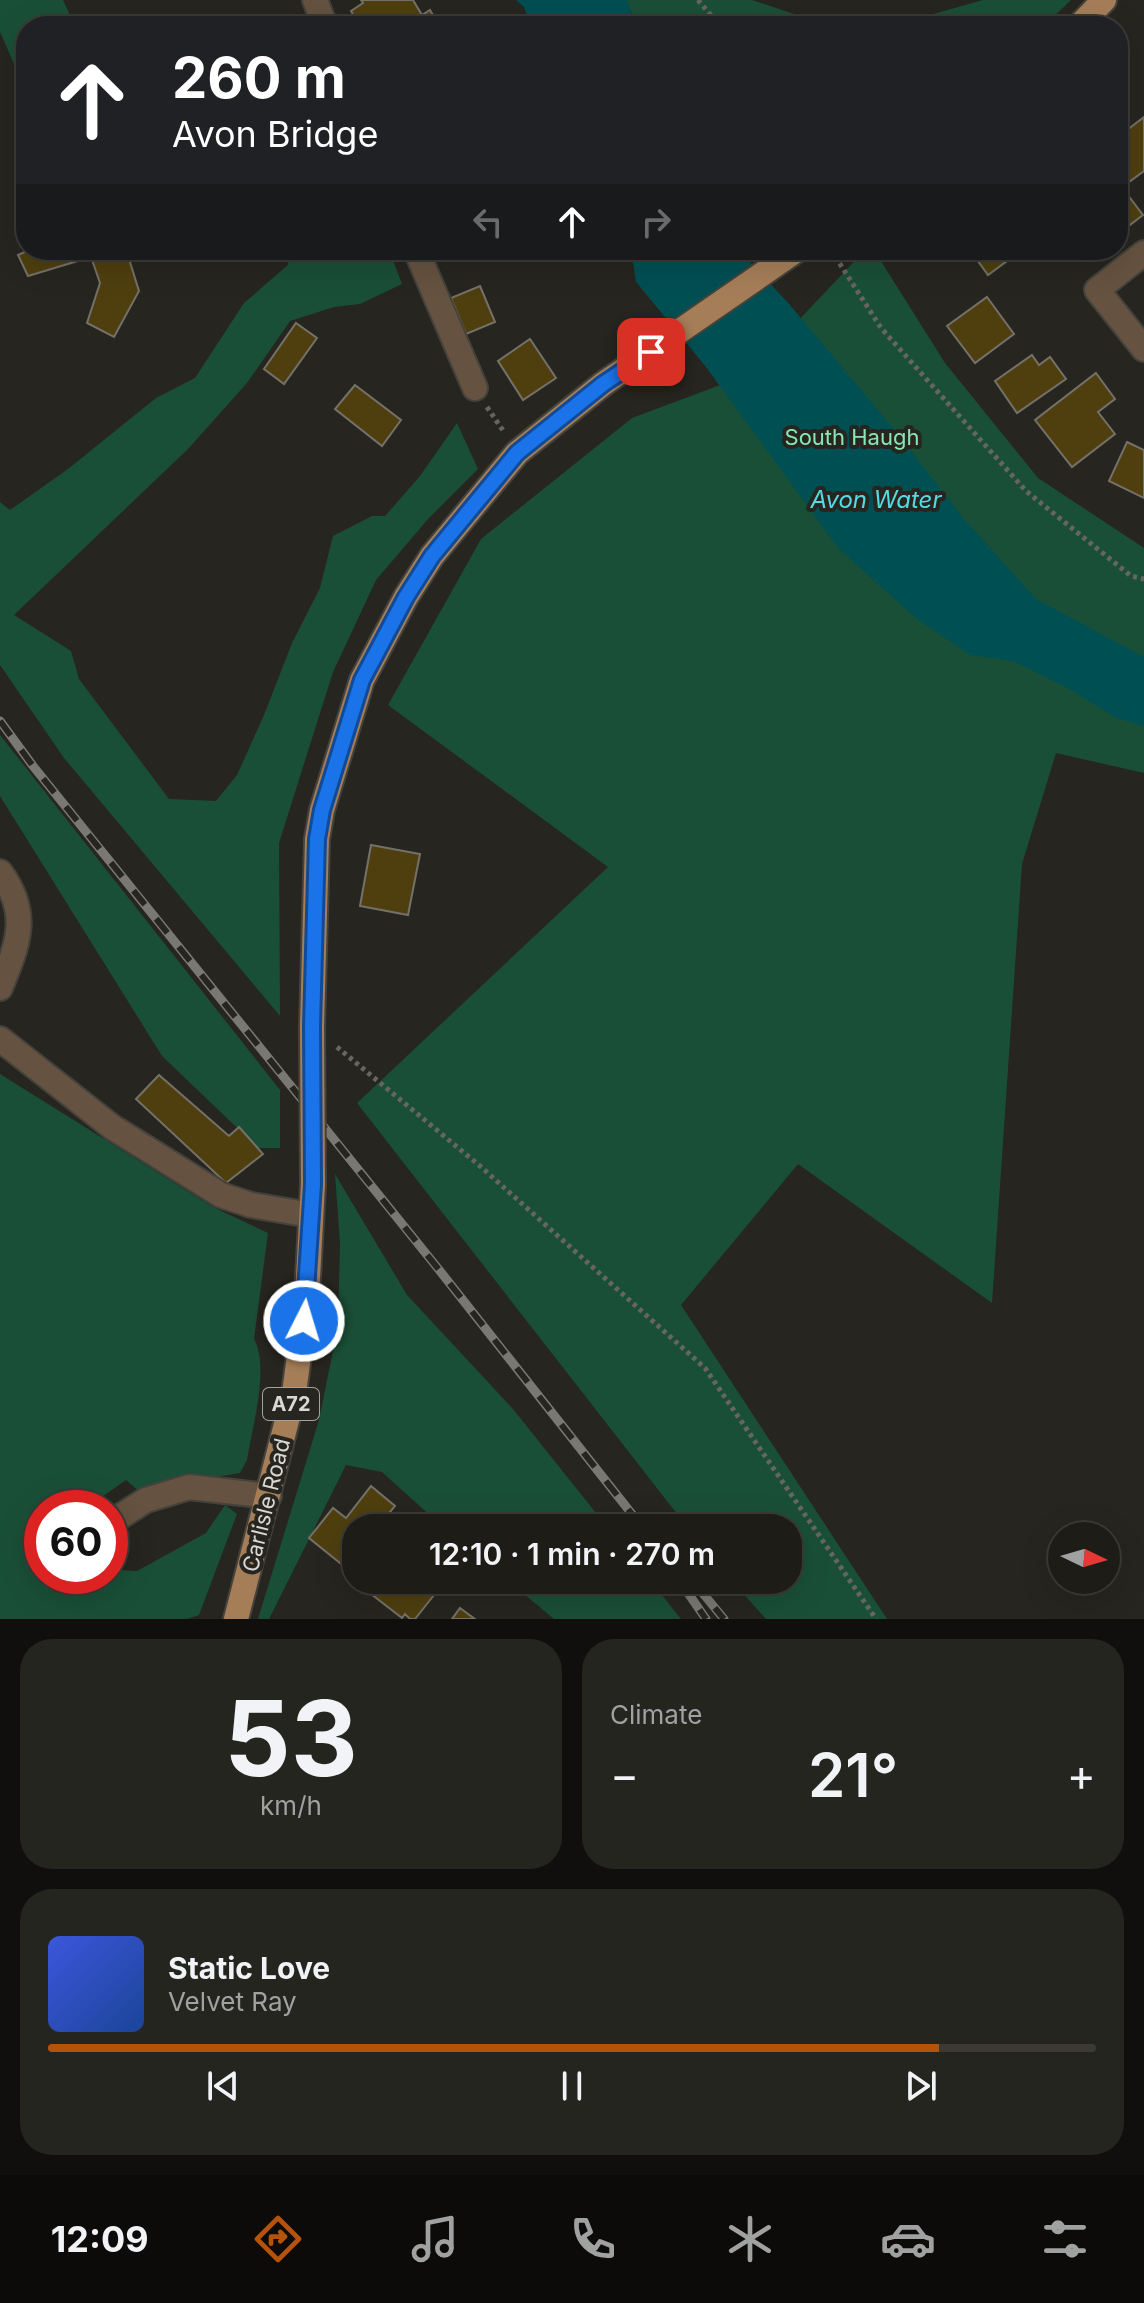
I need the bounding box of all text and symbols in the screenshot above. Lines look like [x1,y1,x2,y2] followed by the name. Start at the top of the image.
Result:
[172,44,346,112] text: 260 m
[40,48,144,152] icon: ahead
[172,112,378,156] text: Avon Bridge
[466,200,510,244] icon: left
[550,200,594,244] icon: ahead
[634,200,678,244] icon: right
[617,318,685,386] pin
[629,330,673,374] icon: arrive
[785,424,919,450] park label: South Haugh
[810,485,942,514] water label: Avon Water
[262,1279,346,1363] position arrow
[263,1388,319,1420] road number: A72
[237,1436,295,1574] street label: Carlisle Road
[24,1490,128,1594] speed limit sign: 60
[1048,1522,1120,1594] north arrow
[1048,1522,1120,1594] map controls
[429,1536,715,1572] text: 12:10 · 1 min · 270 m
[224,1675,358,1801] text: 53
[610,1699,702,1730] text: Climate
[808,1739,898,1811] text: 21°
[610,1748,639,1802] text: −
[1067,1748,1096,1802] text: +
[260,1790,322,1821] text: km/h
[168,1950,330,1986] text: Static Love
[168,1986,297,2017] text: Velvet Ray
[201,2064,245,2108] icon: previous
[550,2064,594,2108] icon: pause
[899,2064,943,2108] icon: next
[250,2211,306,2267] icon: directions
[407,2211,463,2267] icon: music
[565,2211,621,2267] icon: phone
[722,2211,778,2267] icon: climate
[880,2211,936,2267] icon: car
[1037,2211,1093,2267] icon: filters
[51,2217,149,2261] text: 12:09

